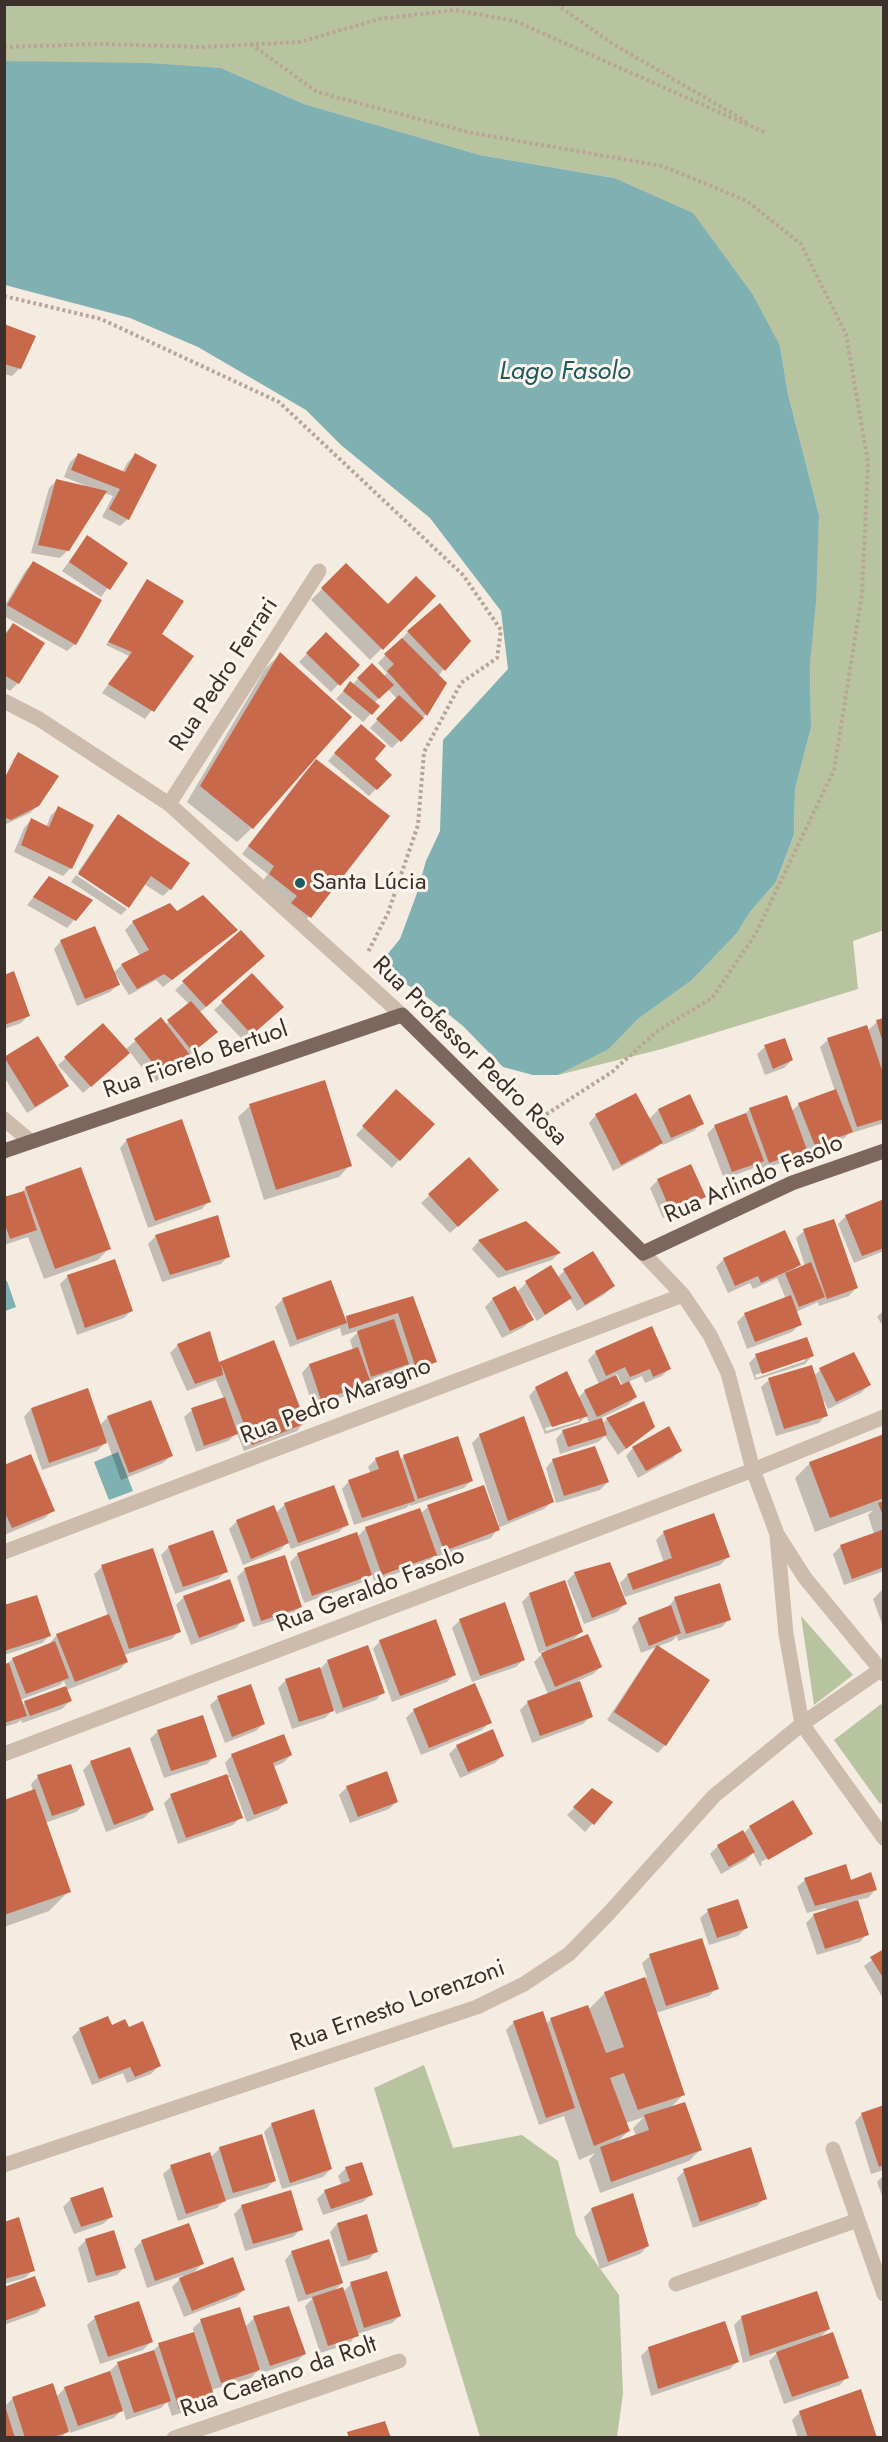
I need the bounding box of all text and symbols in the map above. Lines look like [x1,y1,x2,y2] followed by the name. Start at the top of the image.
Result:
[499,357,631,389] water label: Lago Fasolo
[165,593,285,757] street label: Rua Pedro Ferrari
[312,869,426,897] place label: Santa Lúcia
[293,876,307,890] marker: Santa Lúcia
[366,951,572,1153] street label: Rua Professor Pedro Rosa
[100,1016,292,1106] street label: Rua Fiorelo Bertuol
[660,1129,848,1231] street label: Rua Arlindo Fasolo
[237,1352,435,1452] street label: Rua Pedro Maragno
[273,1542,469,1640] street label: Rua Geraldo Fasolo
[287,1955,509,2059] street label: Rua Ernesto Lorenzoni
[177,2331,381,2425] street label: Rua Caetano da Rolt

